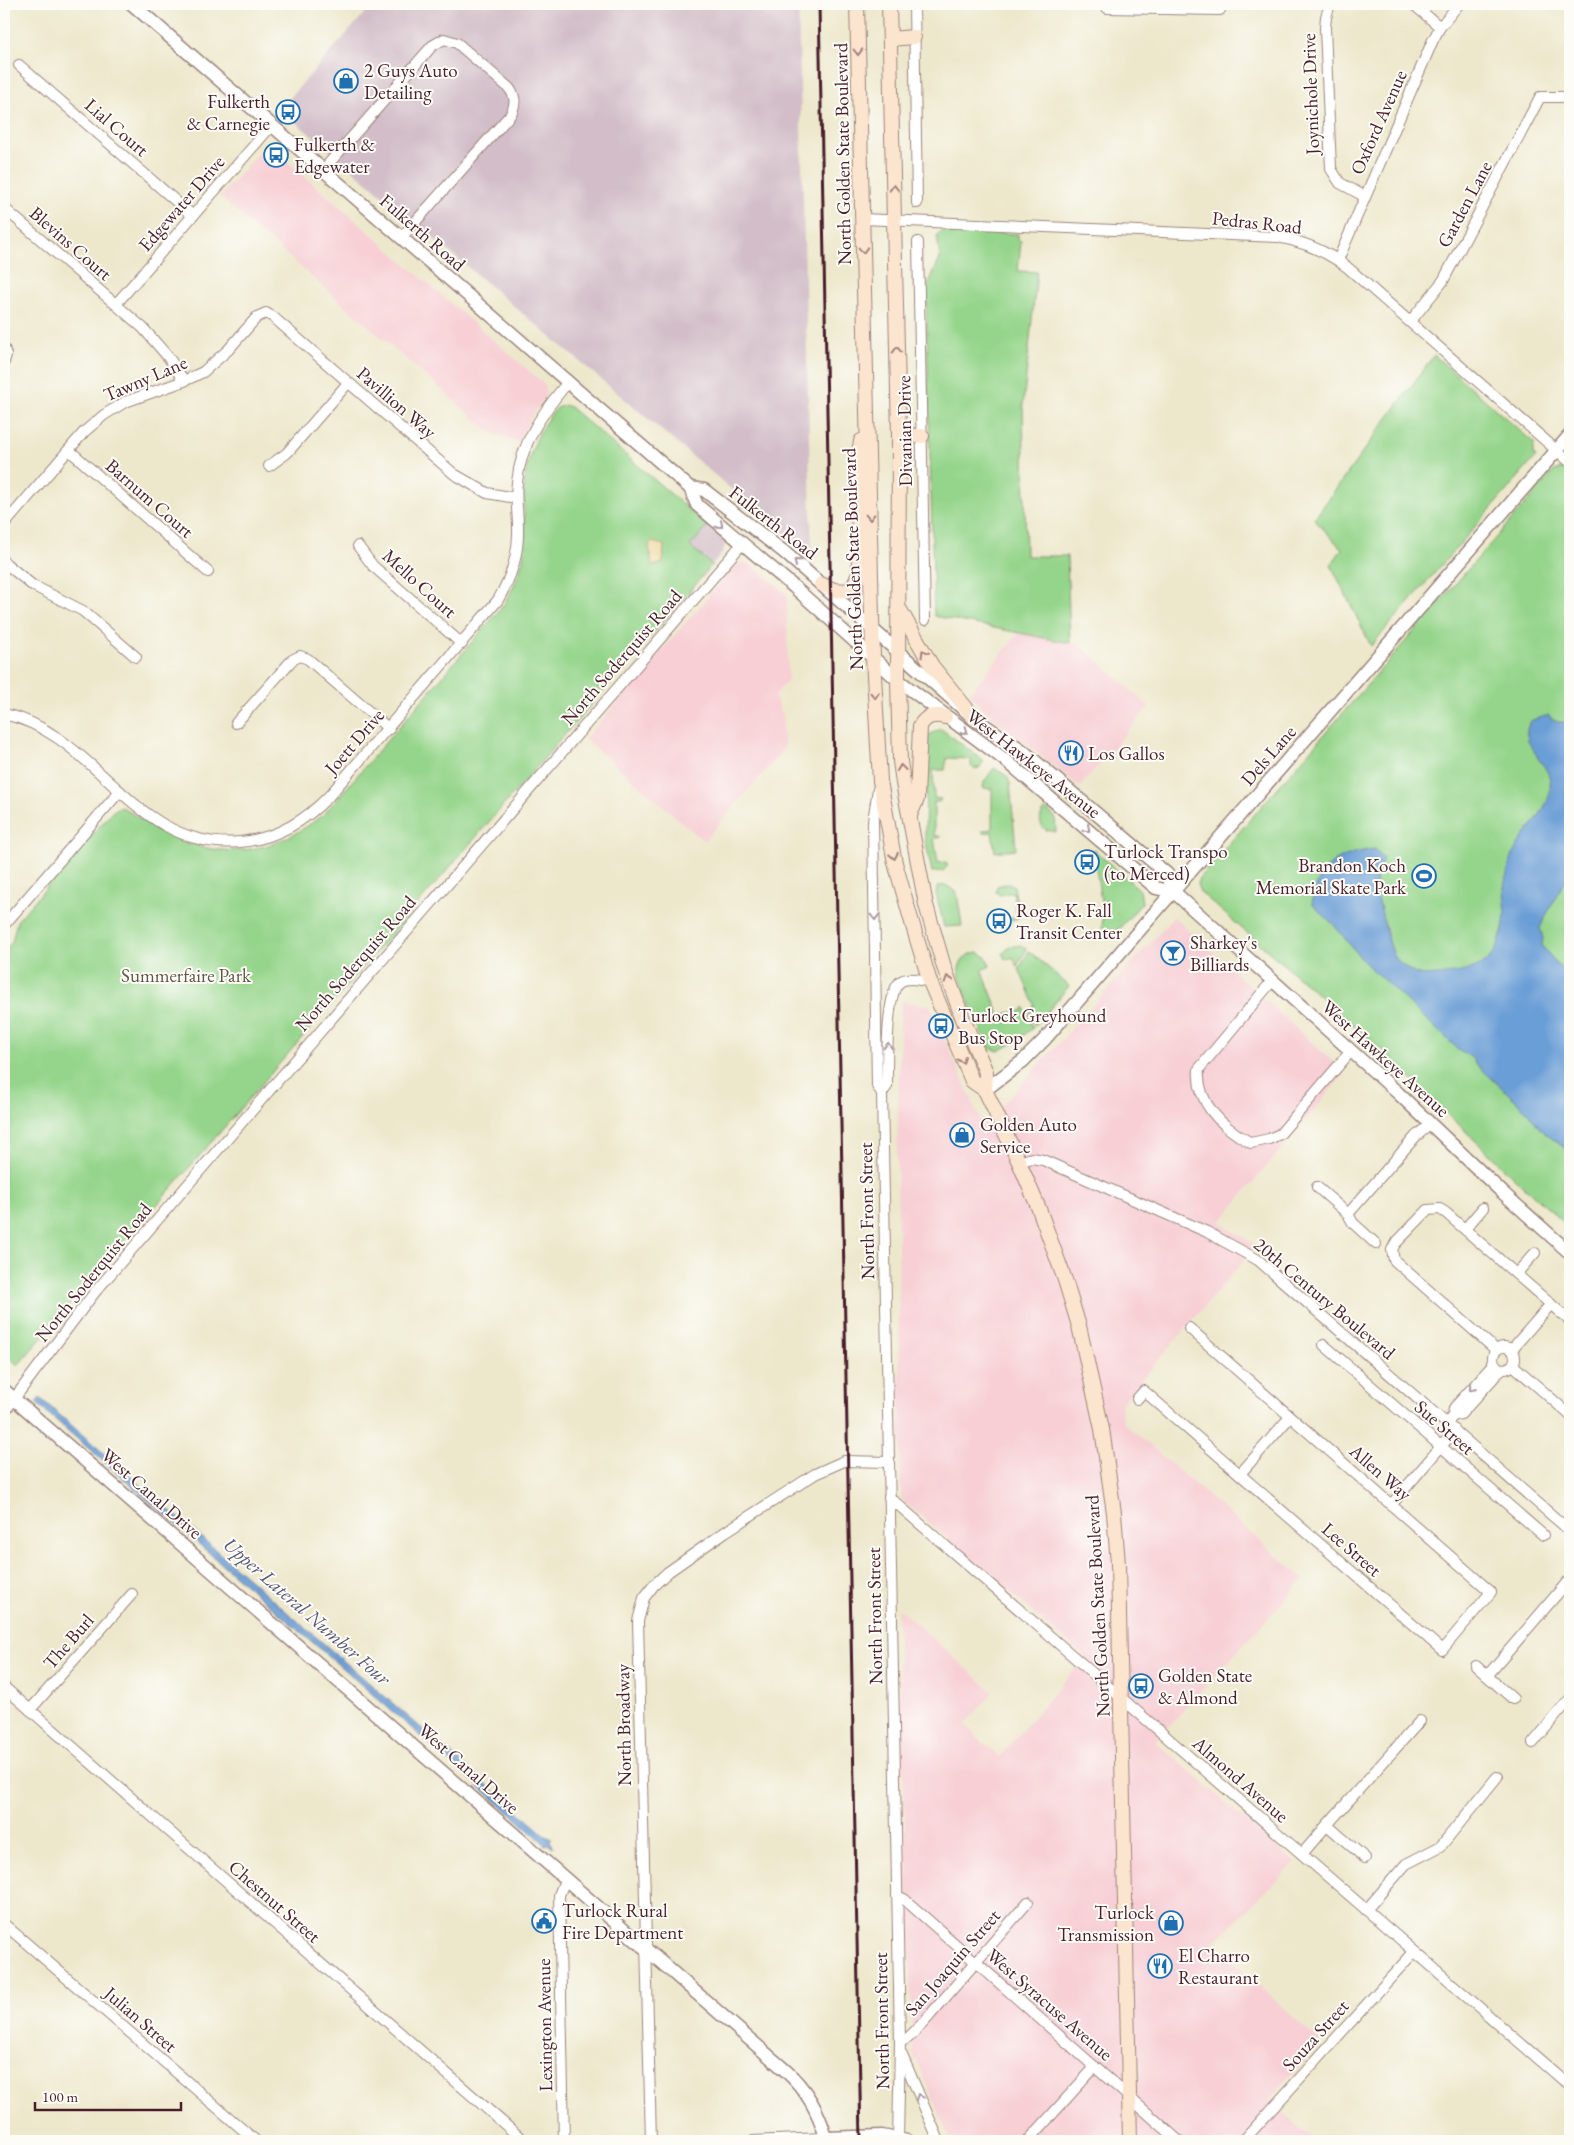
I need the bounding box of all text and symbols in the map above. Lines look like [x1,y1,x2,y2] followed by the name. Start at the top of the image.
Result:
[1296,33,1325,157] street label: Joynichole Drive
[828,42,857,265] street label: North Golden State Boulevard
[853,49,864,57] one-way arrow
[364,58,458,105] place label: 2 Guys Auto Detailing
[1344,66,1413,178] street label: Oxford Avenue
[333,68,359,94] shop icon: 2 Guys Auto Detailing
[187,89,270,136] place label: Fulkerth & Carnegie
[79,93,154,162] street label: Lial Court
[275,99,301,125] bus stop icon: Fulkerth & Carnegie
[294,132,375,179] place label: Fulkerth & Edgewater
[263,142,289,168] bus stop icon: Fulkerth & Edgewater
[133,150,230,257] street label: Edgewater Drive
[1431,157,1498,252] street label: Garden Lane
[889,183,899,191] one-way arrow
[374,188,471,277] street label: Fulkerth Road
[24,201,117,286] street label: Blevins Court
[1211,205,1303,240] street label: Pedras Road
[858,246,868,254] one-way arrow
[892,346,902,354] one-way arrow
[100,350,191,407] street label: Tawny Lane
[352,361,442,444] street label: Pavillion Way
[891,375,918,487] street label: Divanian Drive
[836,447,869,671] street label: North Golden State Boulevard
[100,453,199,544] street label: Barnum Court
[724,480,824,565] street label: Fulkerth Road
[864,514,875,522] one-way arrow
[714,519,723,527] one-way arrow
[377,543,462,623] street label: Mello Court
[793,559,802,568] one-way arrow
[555,584,688,731] street label: North Soderquist Road
[921,649,931,658] one-way arrow
[870,691,881,699] one-way arrow
[318,703,390,781] street label: Joett Drive
[961,703,1106,824] street label: West Hawkeye Avenue
[1235,720,1302,791] street label: Dels Lane
[959,725,968,734] one-way arrow
[1058,740,1084,766] restaurant icon: Los Gallos
[1088,741,1165,766] place label: Los Gallos
[896,763,907,771] one-way arrow
[1082,823,1091,832] one-way arrow
[1104,839,1228,886] place label: Turlock Transpo (to Merced)
[1074,849,1100,875] bus stop icon: Turlock Transpo (to Merced)
[888,852,899,861] one-way arrow
[1256,853,1407,900] place label: Brandon Koch Memorial Skate Park
[1411,863,1437,889] sports icon: Brandon Koch Memorial Skate Park
[289,890,422,1037] street label: North Soderquist Road
[1016,898,1123,945] place label: Roger K. Fall Transit Center
[986,908,1012,934] bus stop icon: Roger K. Fall Transit Center
[870,914,880,921] one-way arrow
[1190,930,1257,977] place label: Sharkey's Billiards
[1160,940,1186,966] bar icon: Sharkey's Billiards
[121,963,252,988] park label: Summerfaire Park
[944,975,954,984] one-way arrow
[1316,994,1455,1123] street label: West Hawkeye Avenue
[958,1003,1107,1050] place label: Turlock Greyhound Bus Stop
[928,1013,954,1039] bus stop icon: Turlock Greyhound Bus Stop
[883,1042,894,1050] one-way arrow
[955,1055,966,1064] one-way arrow
[980,1112,1077,1159] place label: Golden Auto Service
[949,1122,975,1148] shop icon: Golden Auto Service
[853,1142,880,1280] street label: North Front Street
[29,1197,158,1347] street label: North Soderquist Road
[1249,1232,1401,1365] street label: 20th Century Boulevard
[1470,1382,1478,1391] one-way arrow
[1409,1394,1480,1460] street label: Sue Street
[1344,1438,1418,1507] street label: Allen Way
[96,1442,208,1544] street label: West Canal Drive
[1079,1494,1116,1718] street label: North Golden State Boulevard
[1317,1517,1387,1582] street label: Lee Street
[218,1531,397,1692] water label: Upper Lateral Number Four
[861,1547,888,1685] street label: North Front Street
[37,1608,100,1674] street label: The Burl
[610,1663,637,1786] street label: North Broadway
[1158,1663,1252,1710] place label: Golden State & Almond
[1128,1673,1154,1699] bus stop icon: Golden State & Almond
[413,1717,525,1819] street label: West Canal Drive
[1186,1730,1294,1828] street label: Almond Avenue
[223,1854,326,1948] street label: Chestnut Street
[562,1898,683,1945] place label: Turlock Rural Fire Department
[1057,1900,1155,1947] place label: Turlock Transmission
[899,1904,1006,2021] street label: San Joaquin Street
[531,1908,557,1934] public building icon: Turlock Rural Fire Department
[1158,1910,1184,1936] shop icon: Turlock Transmission
[981,1943,1118,2066] street label: West Syracuse Avenue
[1178,1943,1259,1990] place label: El Charro Restaurant
[868,1952,895,2090] street label: North Front Street
[1147,1953,1173,1979] restaurant icon: El Charro Restaurant
[531,1958,558,2092] street label: Lexington Avenue
[97,1979,182,2058] street label: Julian Street
[1276,1994,1354,2077] street label: Souza Street
[35,2080,181,2112] scale bar
[42,2087,79,2106] text: 100 m
[915,2093,925,2101] one-way arrow

